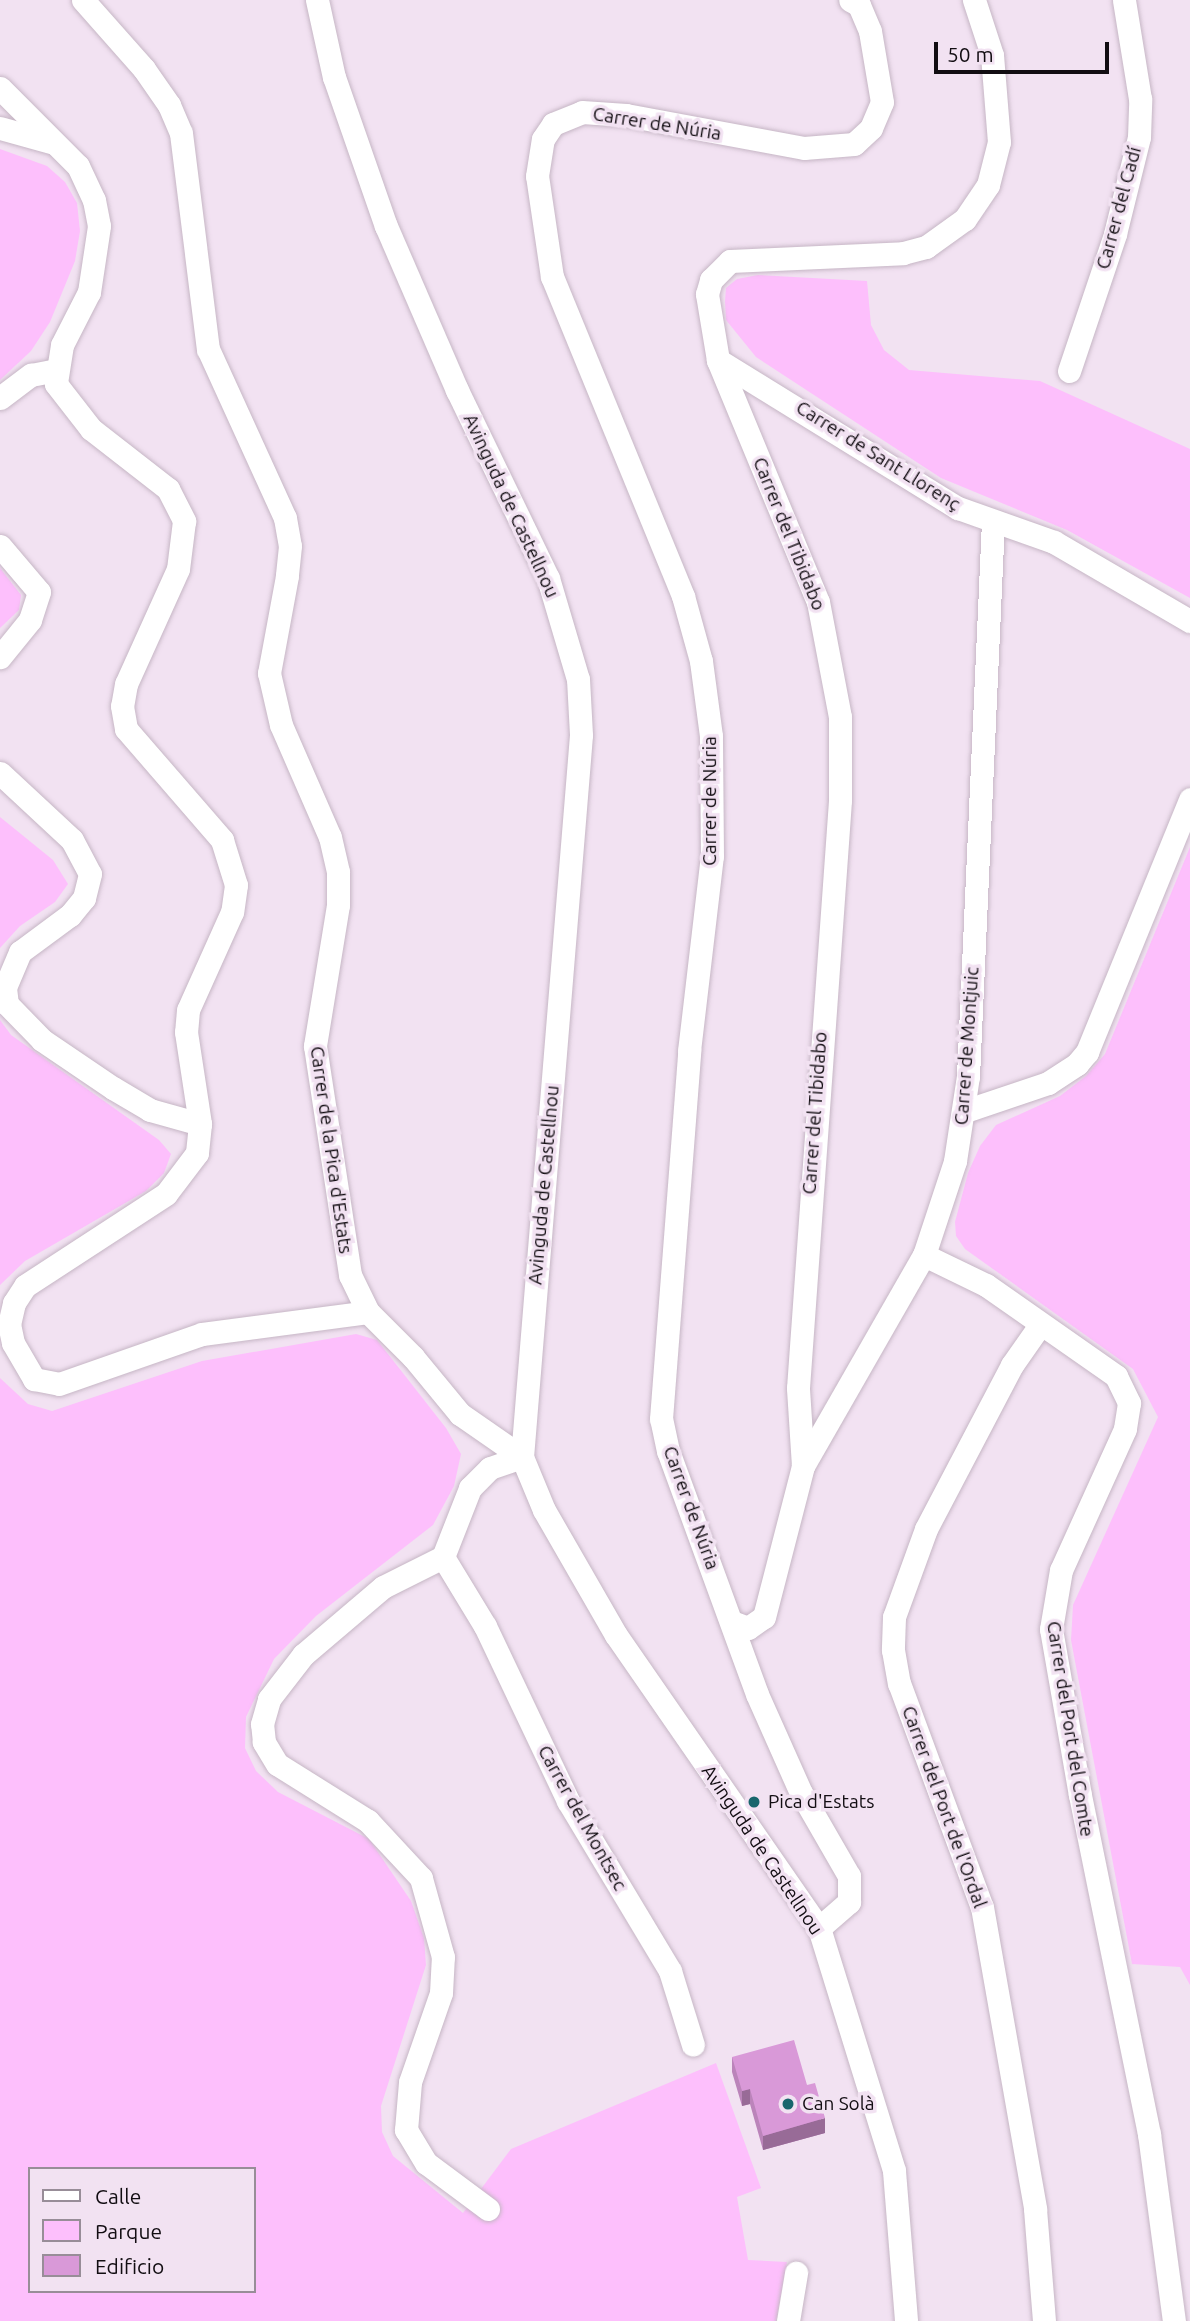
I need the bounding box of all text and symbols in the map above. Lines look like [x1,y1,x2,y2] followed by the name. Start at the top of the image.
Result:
[938,28,1113,72] scale bar
[947,42,994,66] text: 50 m
[591,103,723,145] street label: Carrer de Núria
[1092,144,1146,272] street label: Carrer del Cadí
[792,396,964,516] street label: Carrer de Sant Llorenç
[458,410,564,602] street label: Avinguda de Castellnou
[748,454,830,614] street label: Carrer del Tibidabo
[699,736,721,866] street label: Carrer de Núria
[950,966,984,1126] street label: Carrer de Montjuic
[798,1031,832,1195] street label: Carrer del Tibidabo
[305,1045,357,1255] street label: Carrer de la Pica d'Estats
[524,1084,564,1286] street label: Avinguda de Castellnou
[658,1443,724,1573] street label: Carrer de Núria
[1042,1620,1098,1838] street label: Carrer del Port del Comte
[897,1703,991,1911] street label: Carrer del Port de l'Ordal
[533,1741,631,1895] street label: Carrer del Montsec
[697,1761,827,1939] street label: Avinguda de Castellnou
[768,1791,874,1813] place label: Pica d'Estats
[746,1794,762,1810] marker: Pica d'Estats
[802,2093,874,2115] place label: Can Solà
[780,2096,796,2112] marker: Can Solà
[28,2167,256,2293] legend
[95,2184,141,2208] text: Calle
[95,2219,162,2243] text: Parque
[95,2254,164,2278] text: Edificio

